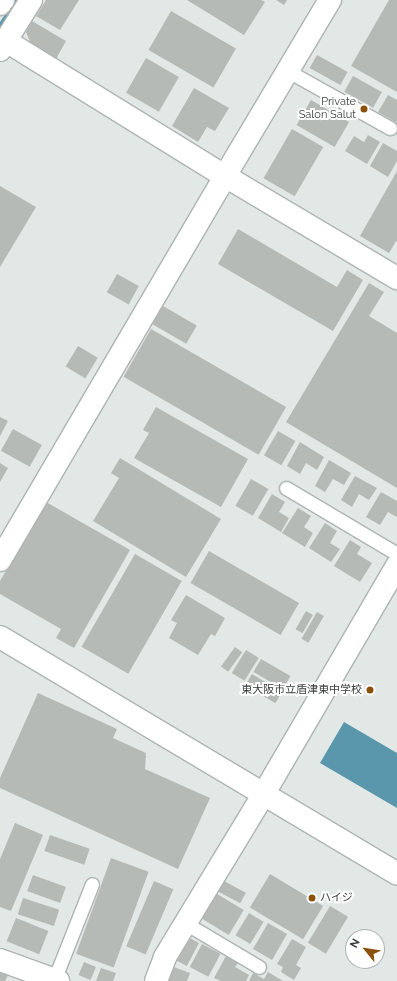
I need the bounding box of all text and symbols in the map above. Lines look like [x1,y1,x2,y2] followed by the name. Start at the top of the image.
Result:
[299,96,356,122] place label: Private Salon Salut
[359,104,369,114] marker: Private Salon Salut
[241,683,362,697] place label: 東大阪市立盾津東中学校
[365,685,375,695] marker: 東大阪市立盾津東中学校
[320,891,353,905] place label: ハイジ
[307,893,317,903] marker: ハイジ
[345,929,385,969] north arrow
[347,936,363,950] text: N

